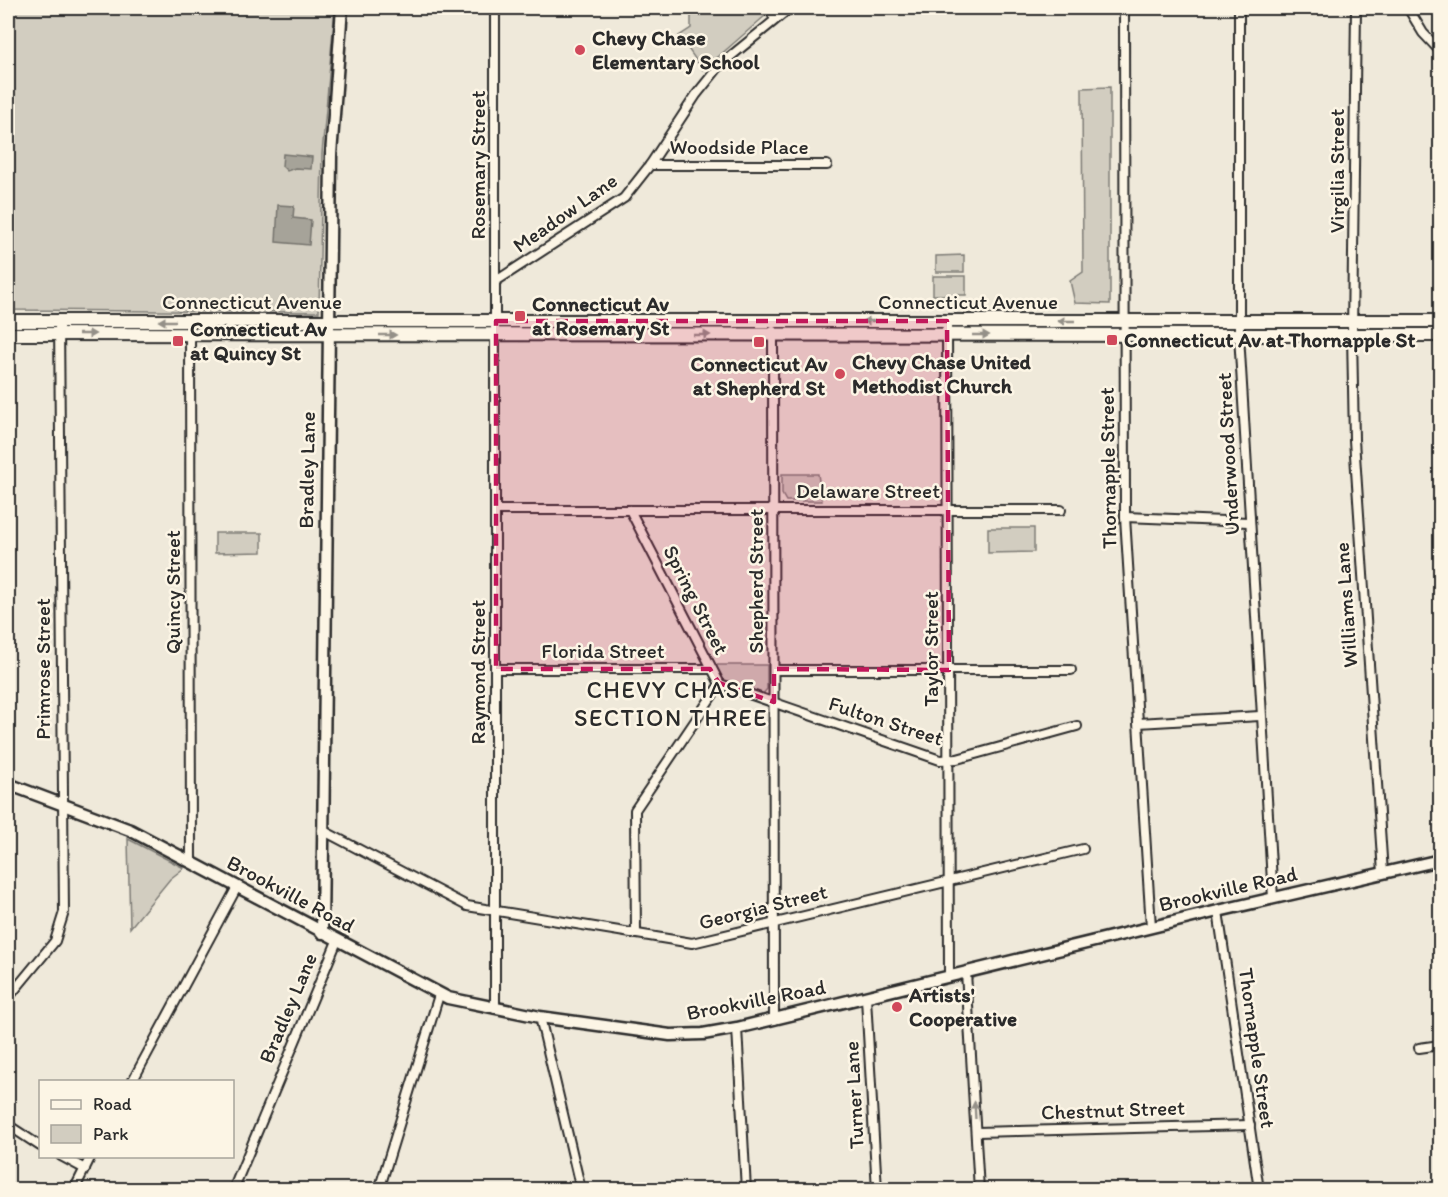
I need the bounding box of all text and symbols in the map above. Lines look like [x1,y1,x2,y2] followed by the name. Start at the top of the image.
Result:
[592,25,761,75] place label: Chevy Chase Elementary School
[573,43,587,57] marker: Chevy Chase Elementary School
[465,90,490,240] street label: Rosemary Street
[1324,109,1349,233] street label: Virgilia Street
[669,134,809,159] street label: Woodside Place
[508,167,622,258] street label: Meadow Lane
[162,289,342,314] street label: Connecticut Avenue
[878,289,1058,314] street label: Connecticut Avenue
[532,291,670,341] place label: Connecticut Av at Rosemary St
[513,309,527,323] marker: Connecticut Av at Rosemary St
[157,316,176,326] one-way arrow
[190,316,327,366] place label: Connecticut Av at Quincy St
[861,316,880,326] one-way arrow
[1056,316,1075,326] one-way arrow
[1124,327,1415,353] place label: Connecticut Av at Thornapple St
[78,329,97,339] one-way arrow
[379,330,398,340] one-way arrow
[692,330,711,340] one-way arrow
[971,330,990,340] one-way arrow
[1105,333,1119,347] marker: Connecticut Av at Thornapple St
[171,334,185,348] marker: Connecticut Av at Quincy St
[752,335,766,349] marker: Connecticut Av at Shepherd St
[852,349,1032,398] place label: Chevy Chase United Methodist Church
[690,351,828,401] place label: Connecticut Av at Shepherd St
[833,367,847,381] marker: Chevy Chase United Methodist Church
[1211,372,1244,536] street label: Underwood Street
[1094,387,1121,549] street label: Thornapple Street
[293,411,320,529] street label: Bradley Lane
[796,478,940,503] street label: Delaware Street
[743,508,768,653] street label: Shepherd Street
[160,530,185,654] street label: Quincy Street
[658,541,735,659] street label: Spring Street
[1329,541,1362,669] street label: Williams Lane
[918,591,943,707] street label: Taylor Street
[30,598,55,740] street label: Primrose Street
[465,599,490,744] street label: Raymond Street
[541,638,665,663] street label: Florida Street
[574,675,768,732] district label: CHEVY CHASE SECTION THREE
[826,690,947,751] street label: Fulton Street
[223,849,360,938] street label: Brookville Road
[1156,860,1300,917] street label: Brookville Road
[696,878,830,935] street label: Georgia Street
[253,949,322,1067] street label: Bradley Lane
[1234,966,1281,1130] street label: Thornapple Street
[684,974,828,1025] street label: Brookville Road
[908,982,1017,1032] place label: Artists' Cooperative
[890,1000,904,1014] marker: Artists' Cooperative
[838,1041,869,1150] street label: Turner Lane
[39,1080,234,1158] legend
[93,1093,132,1115] text: Road
[1041,1094,1186,1125] street label: Chestnut Street
[971,1101,980,1120] one-way arrow
[93,1123,128,1145] text: Park

